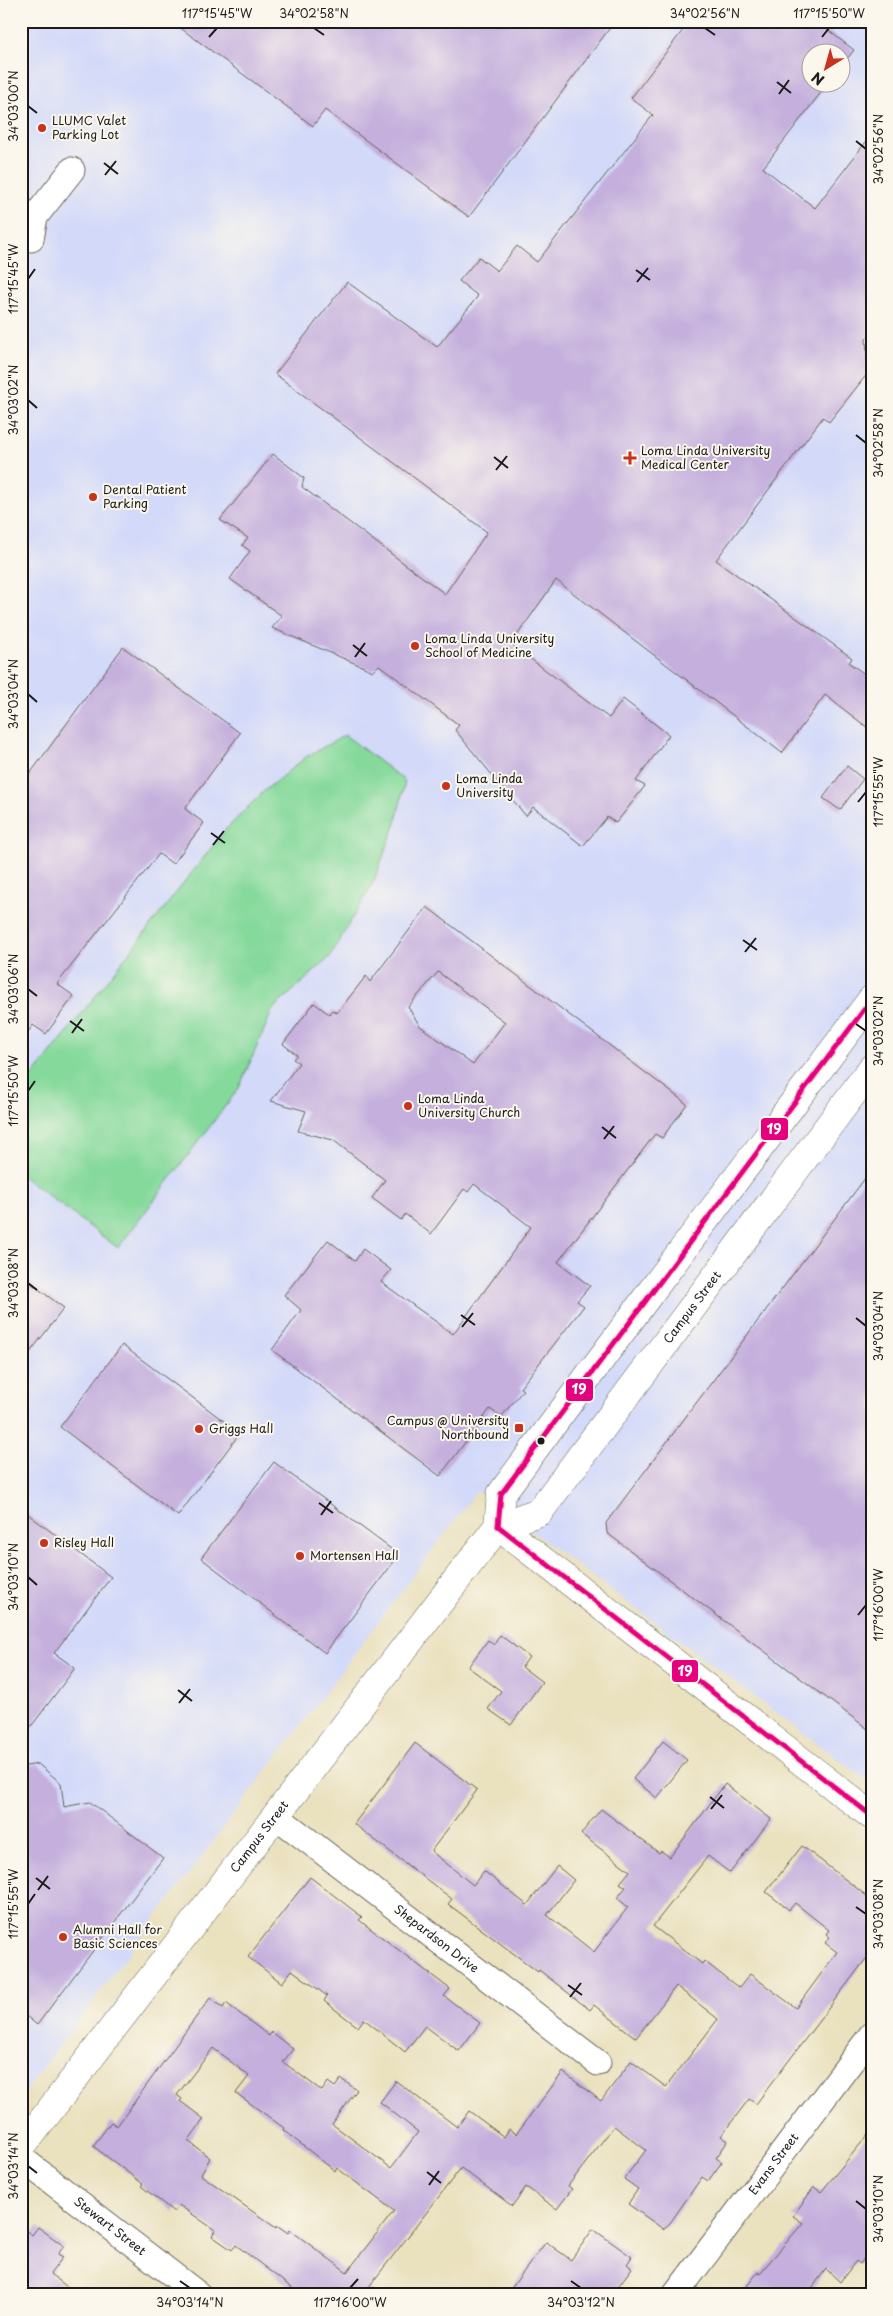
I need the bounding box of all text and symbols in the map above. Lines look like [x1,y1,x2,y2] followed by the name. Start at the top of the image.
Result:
[182,4,253,22] text: 117°15'45"W
[279,4,349,22] text: 34°02'58"N
[670,4,740,22] text: 34°02'56"N
[793,4,865,22] text: 117°15'50"W
[800,42,850,92] north arrow
[807,67,829,91] text: N
[4,70,22,142] text: 34°03'00"N
[52,111,126,143] place label: LLUMC Valet Parking Lot
[869,114,887,184] text: 34°02'56"N
[36,122,48,134] marker: LLUMC Valet Parking Lot
[4,243,22,314] text: 117°15'45"W
[4,365,22,435] text: 34°03'02"N
[869,408,887,478] text: 34°02'58"N
[641,441,770,473] place label: Loma Linda University Medical Center
[623,451,637,465] marker: Loma Linda University Medical Center
[103,480,186,512] place label: Dental Patient Parking
[87,491,99,503] marker: Dental Patient Parking
[425,629,554,661] place label: Loma Linda University School of Medicine
[409,640,421,652] marker: Loma Linda University School of Medicine
[4,659,22,729] text: 34°03'04"N
[869,756,887,827] text: 117°15'55"W
[456,769,523,801] place label: Loma Linda University
[440,780,452,792] marker: Loma Linda University
[4,954,22,1024] text: 34°03'06"N
[869,996,887,1066] text: 34°03'02"N
[4,1055,22,1127] text: 117°15'50"W
[418,1089,520,1121] place label: Loma Linda University Church
[402,1100,414,1112] marker: Loma Linda University Church
[760,1117,789,1141] line badge: 19
[766,1118,782,1139] text: 19
[4,1248,22,1318] text: 34°03'08"N
[658,1267,725,1347] street label: Campus Street
[869,1291,887,1361] text: 34°03'04"N
[565,1378,594,1402] line badge: 19
[571,1378,587,1399] text: 19
[387,1411,509,1443] place label: Campus @ University Northbound
[209,1419,273,1437] place label: Griggs Hall
[513,1422,525,1434] marker: Campus @ University Northbound
[193,1423,205,1435] marker: Griggs Hall
[536,1436,546,1446] unlabelled marker
[54,1533,114,1551] place label: Risley Hall
[38,1537,50,1549] marker: Risley Hall
[4,1543,22,1611] text: 34°03'10"N
[310,1546,399,1564] place label: Mortensen Hall
[294,1550,306,1562] marker: Mortensen Hall
[869,1568,887,1642] text: 117°16'00"W
[671,1659,699,1683] line badge: 19
[677,1660,693,1681] text: 19
[225,1796,292,1876] street label: Campus Street
[4,1868,22,1939] text: 117°15'55"W
[869,1879,887,1949] text: 34°03'08"N
[391,1900,483,1976] street label: Shepardson Drive
[73,1920,162,1952] place label: Alumni Hall for Basic Sciences
[57,1931,69,1943] marker: Alumni Hall for Basic Sciences
[744,2129,802,2198] street label: Evans Street
[4,2132,22,2200] text: 34°03'14"N
[869,2175,887,2243] text: 34°03'10"N
[71,2192,150,2259] street label: Stewart Street
[156,2293,224,2311] text: 34°03'14"N
[313,2293,387,2311] text: 117°16'00"W
[547,2293,615,2311] text: 34°03'12"N

